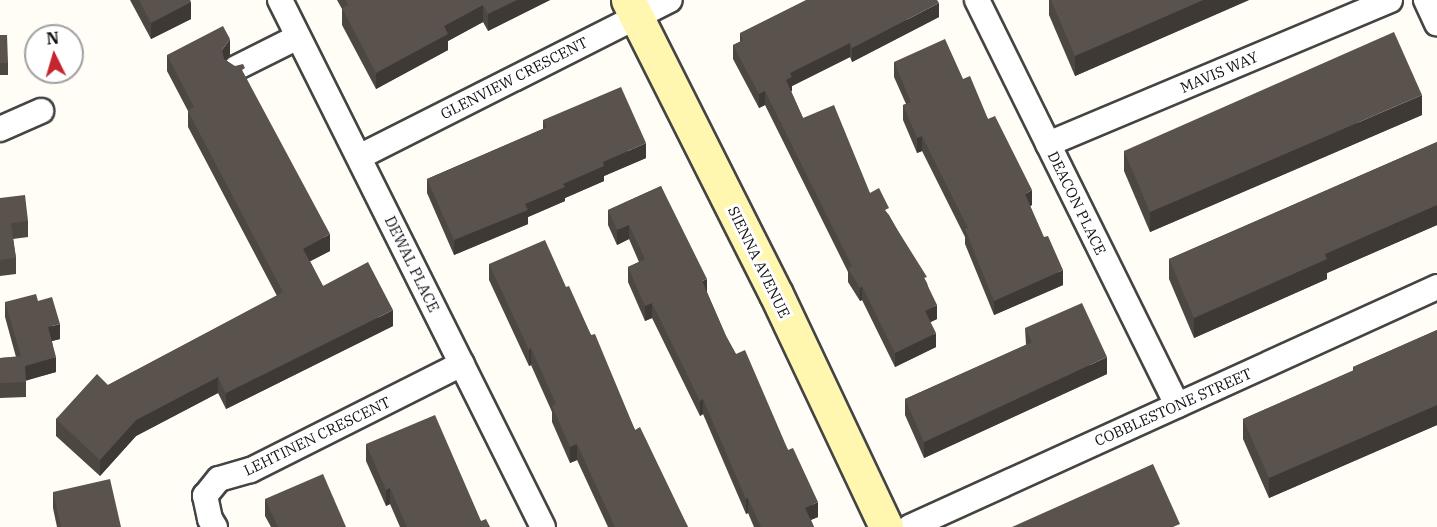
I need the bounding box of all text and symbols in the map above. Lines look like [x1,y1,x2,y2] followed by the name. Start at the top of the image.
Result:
[24,24,84,84] north arrow
[45,28,60,49] text: N
[437,33,591,123] street label: GLENVIEW CRESCENT
[1177,47,1261,97] street label: MAVIS WAY
[1044,148,1110,258] street label: DEACON PLACE
[724,203,794,321] street label: SIENNA AVENUE
[381,213,443,315] street label: DEWAL PLACE
[1092,364,1254,450] street label: COBBLESTONE STREET
[241,393,393,479] street label: LEHTINEN CRESCENT

